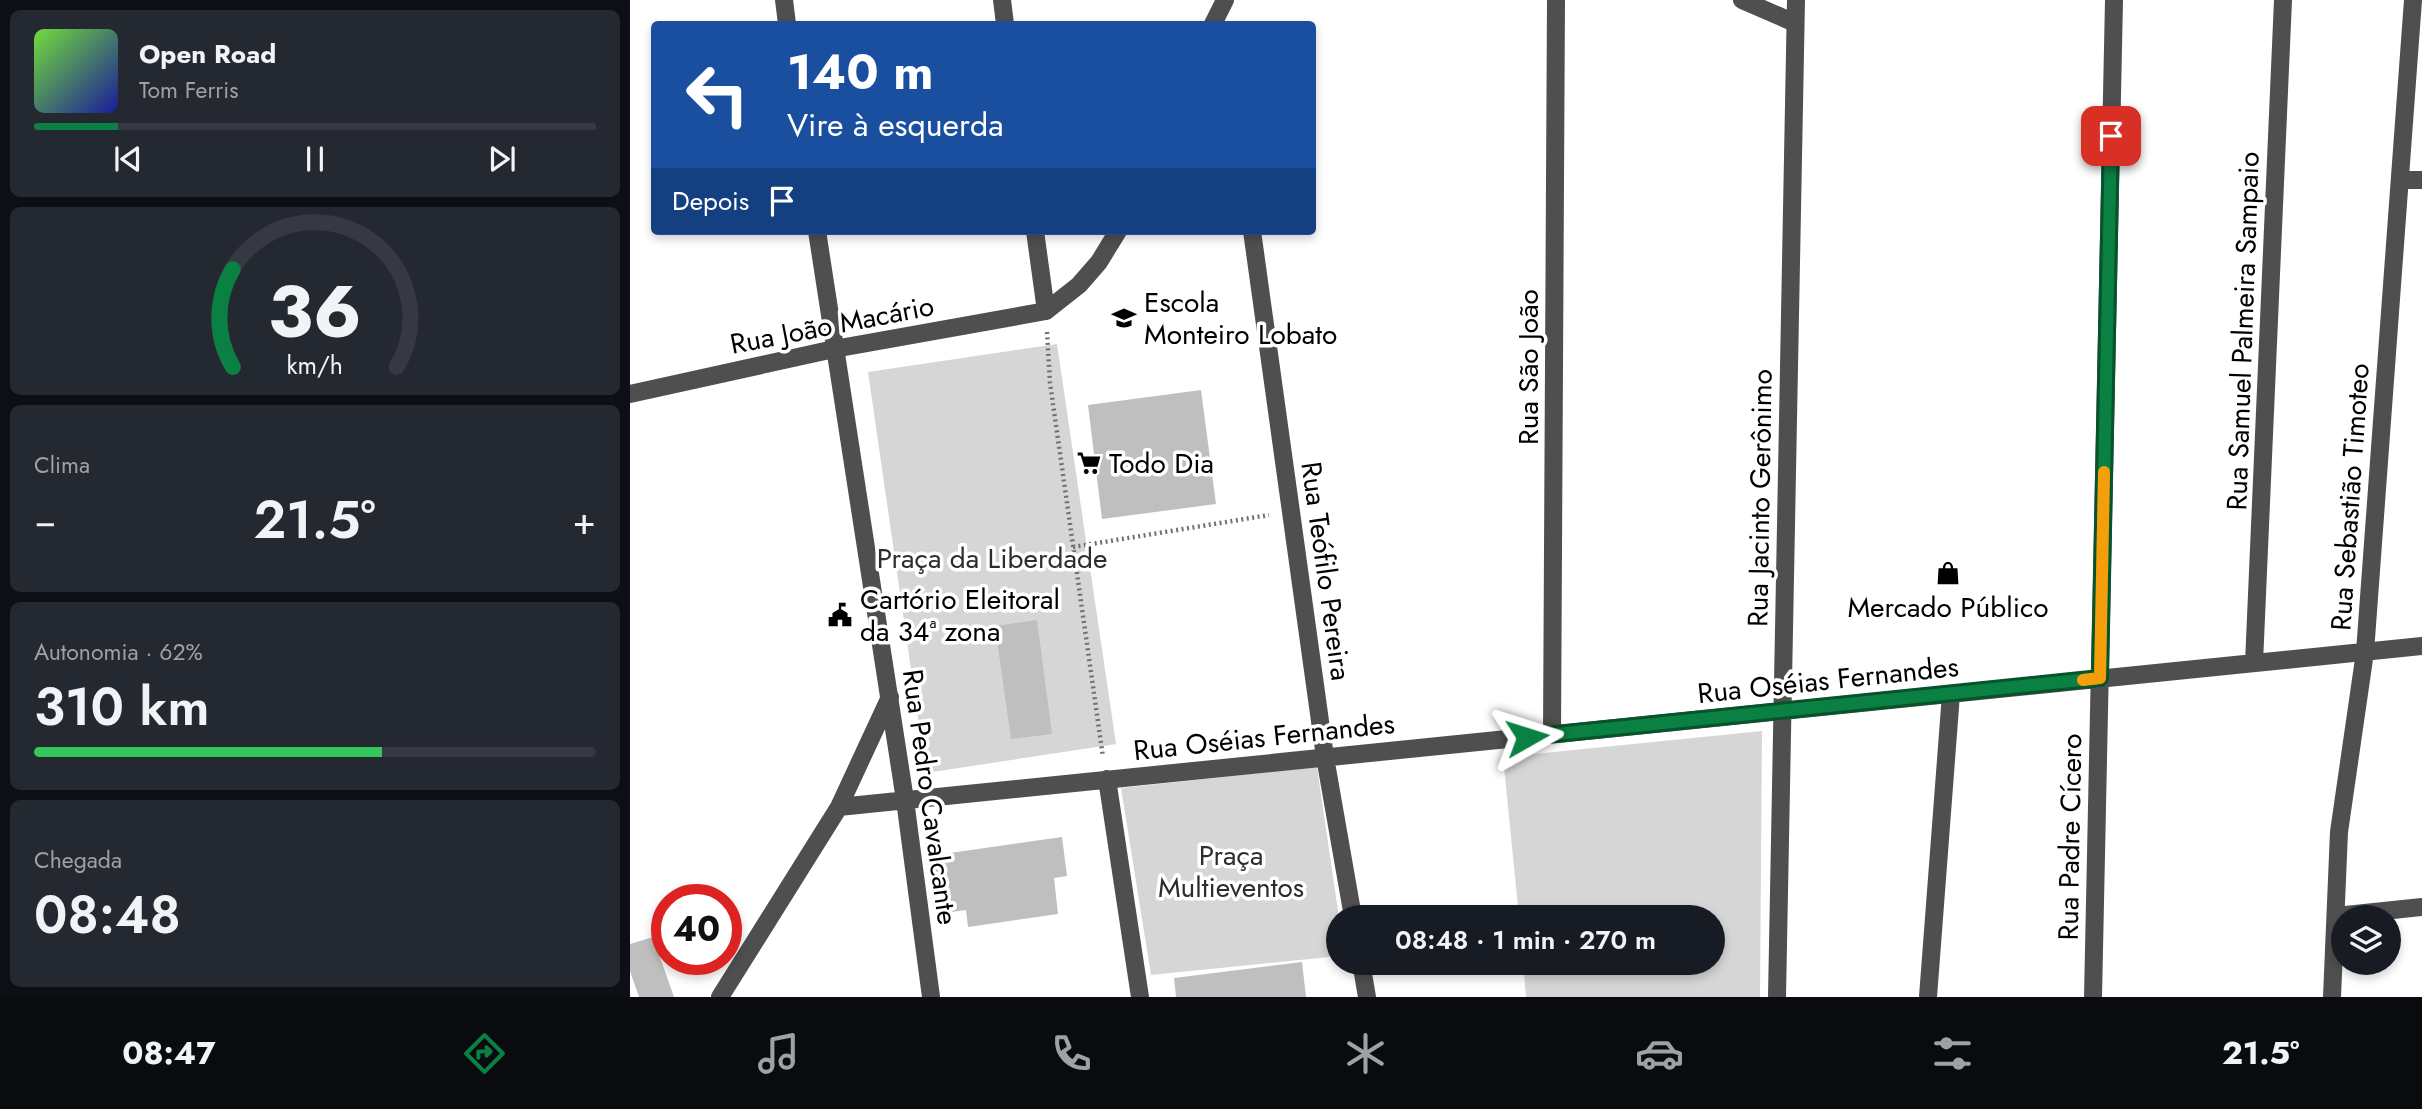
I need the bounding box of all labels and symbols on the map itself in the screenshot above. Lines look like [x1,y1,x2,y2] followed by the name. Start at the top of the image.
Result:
[2081,106,2141,166] pin
[2216,151,2270,511] street label: Rua Samuel Palmeira Sampaio
[1144,282,1337,355] place label: Escola Monteiro Lobato
[727,285,937,365] street label: Rua João Macário
[1508,289,1549,445] street label: Rua São João
[1110,304,1138,332] school or university icon: Escola Monteiro Lobato
[2320,362,2380,632] street label: Rua Sebastião Timoteo
[1737,369,1783,627] street label: Rua Jacinto Gerônimo
[1109,443,1214,484] place label: Todo Dia
[1075,449,1103,477] supermarket icon: Todo Dia
[1290,459,1362,683] street label: Rua Teófilo Pereira
[877,538,1107,579] park label: Praça da Liberdade
[1934,559,1962,587] shop icon: Mercado Público
[860,579,1060,652] place label: Cartório Eleitoral da 34ª zona
[1847,587,2049,628] place label: Mercado Público
[826,601,854,629] public building icon: Cartório Eleitoral da 34ª zona
[1695,646,1961,714] street label: Rua Oséias Fernandes
[892,667,968,927] street label: Rua Pedro Cavalcante
[1490,700,1564,774] position arrow
[1131,703,1397,771] street label: Rua Oséias Fernandes
[2048,733,2092,941] street label: Rua Padre Cícero
[1158,835,1304,908] park label: Praça Multieventos
[651,884,742,975] speed limit sign: 40

